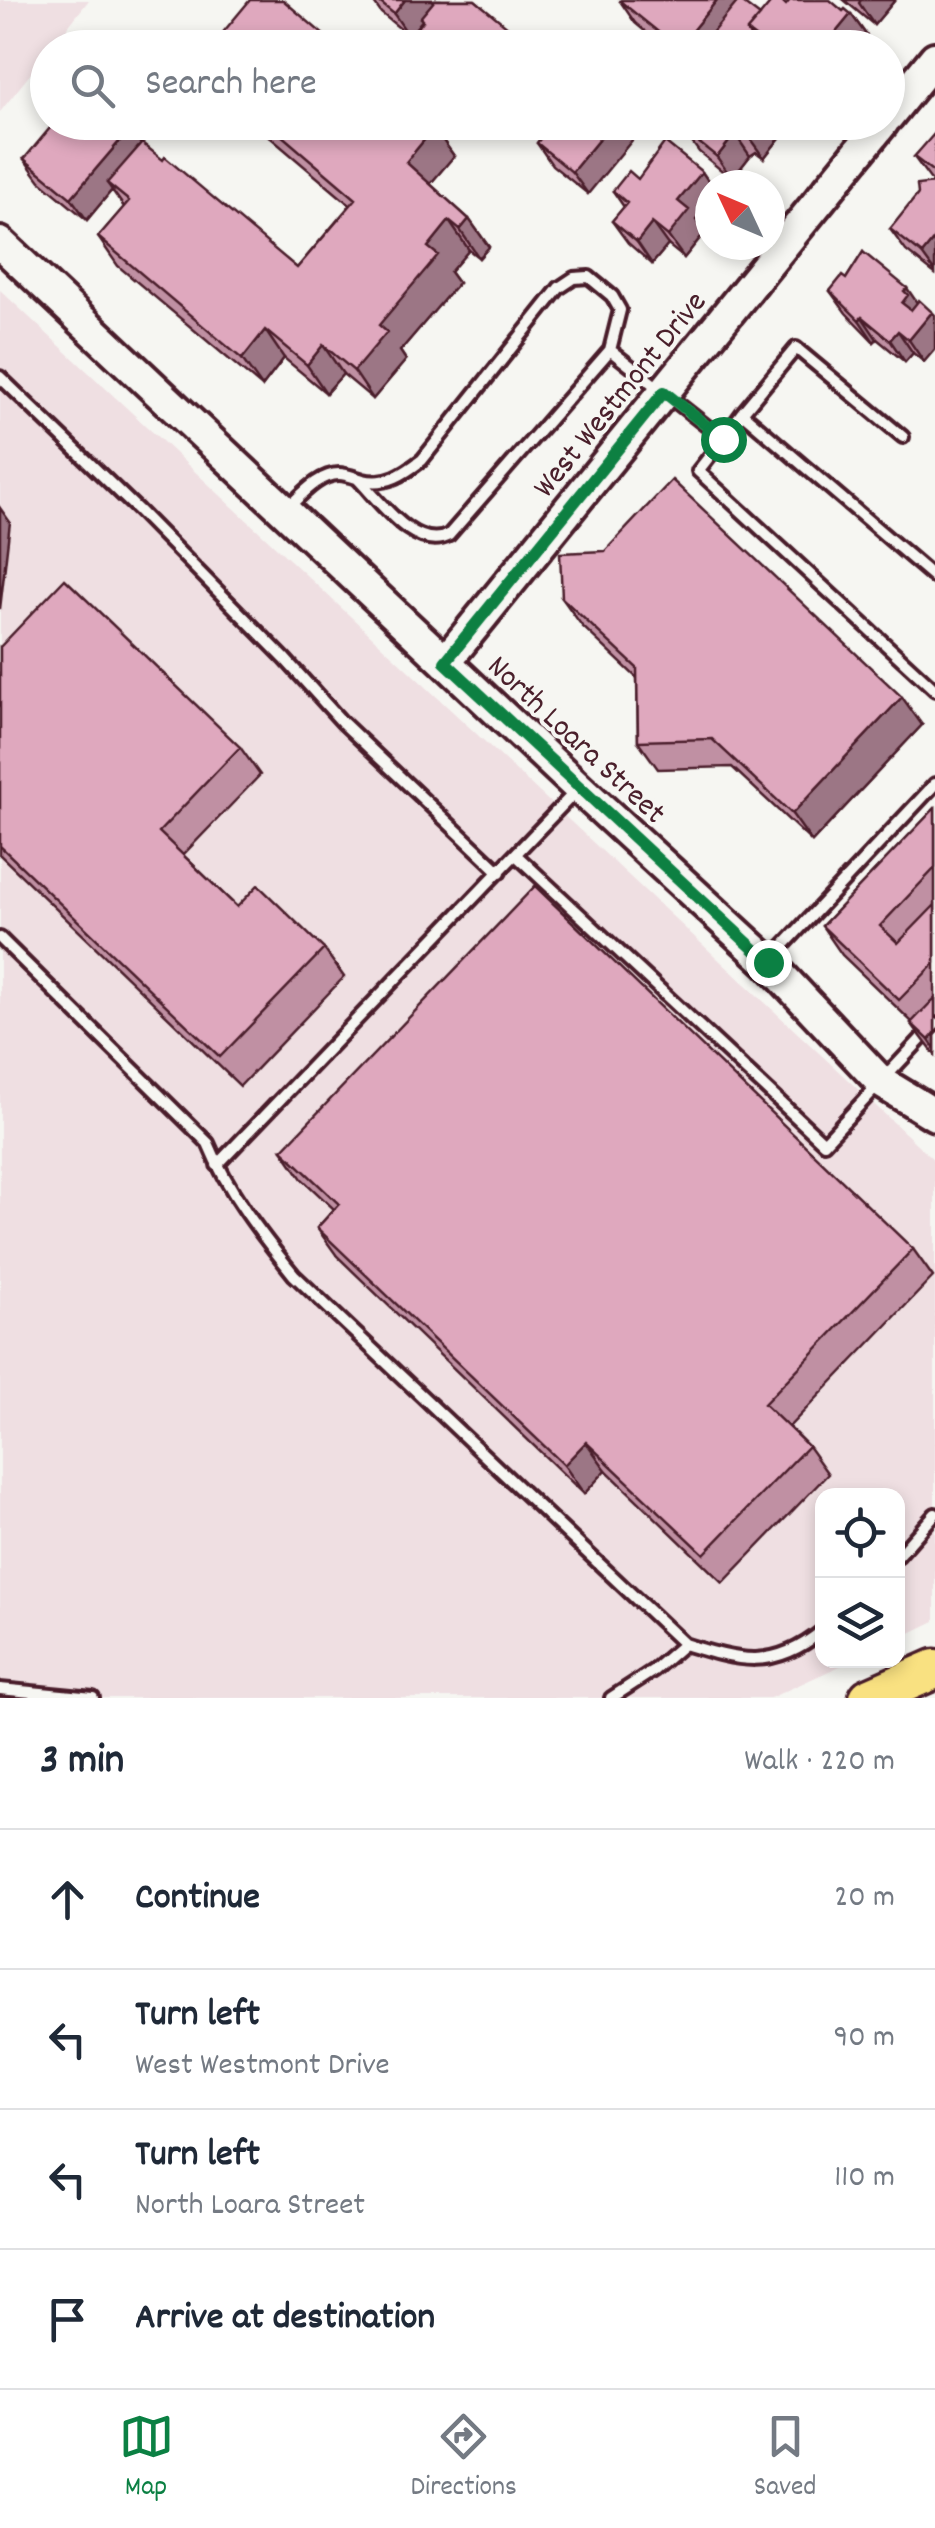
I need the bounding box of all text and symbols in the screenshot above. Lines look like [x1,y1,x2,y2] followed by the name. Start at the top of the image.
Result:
[30,30,905,140] search box
[65,58,120,113] icon: search
[145,58,317,113] text: Search here
[695,170,785,260] north arrow
[524,283,720,510] street label: West Westmont Drive
[701,417,747,463] route start
[475,646,675,837] street label: North Loara Street
[746,940,792,986] route end
[815,1488,905,1668] map controls
[815,1488,905,1578] button: locate
[815,1578,905,1668] button: layers
[40,1733,124,1793] text: 3 min
[744,1740,895,1786] text: Walk · 220 m
[40,1872,95,1927] icon: ahead
[135,1872,260,1927] text: Continue
[834,1876,895,1922] text: 20 m
[135,1989,260,2044] text: Turn left
[40,2012,95,2067] icon: left
[834,2016,895,2062] text: 90 m
[135,2044,390,2090] text: West Westmont Drive
[135,2129,260,2184] text: Turn left
[40,2152,95,2207] icon: left
[834,2156,895,2202] text: 110 m
[135,2184,365,2230] text: North Loara Street
[40,2292,95,2347] icon: arrive
[135,2292,435,2347] text: Arrive at destination
[119,2409,174,2509] tab: Map
[411,2409,517,2509] tab: Directions
[754,2409,816,2509] tab: Saved

